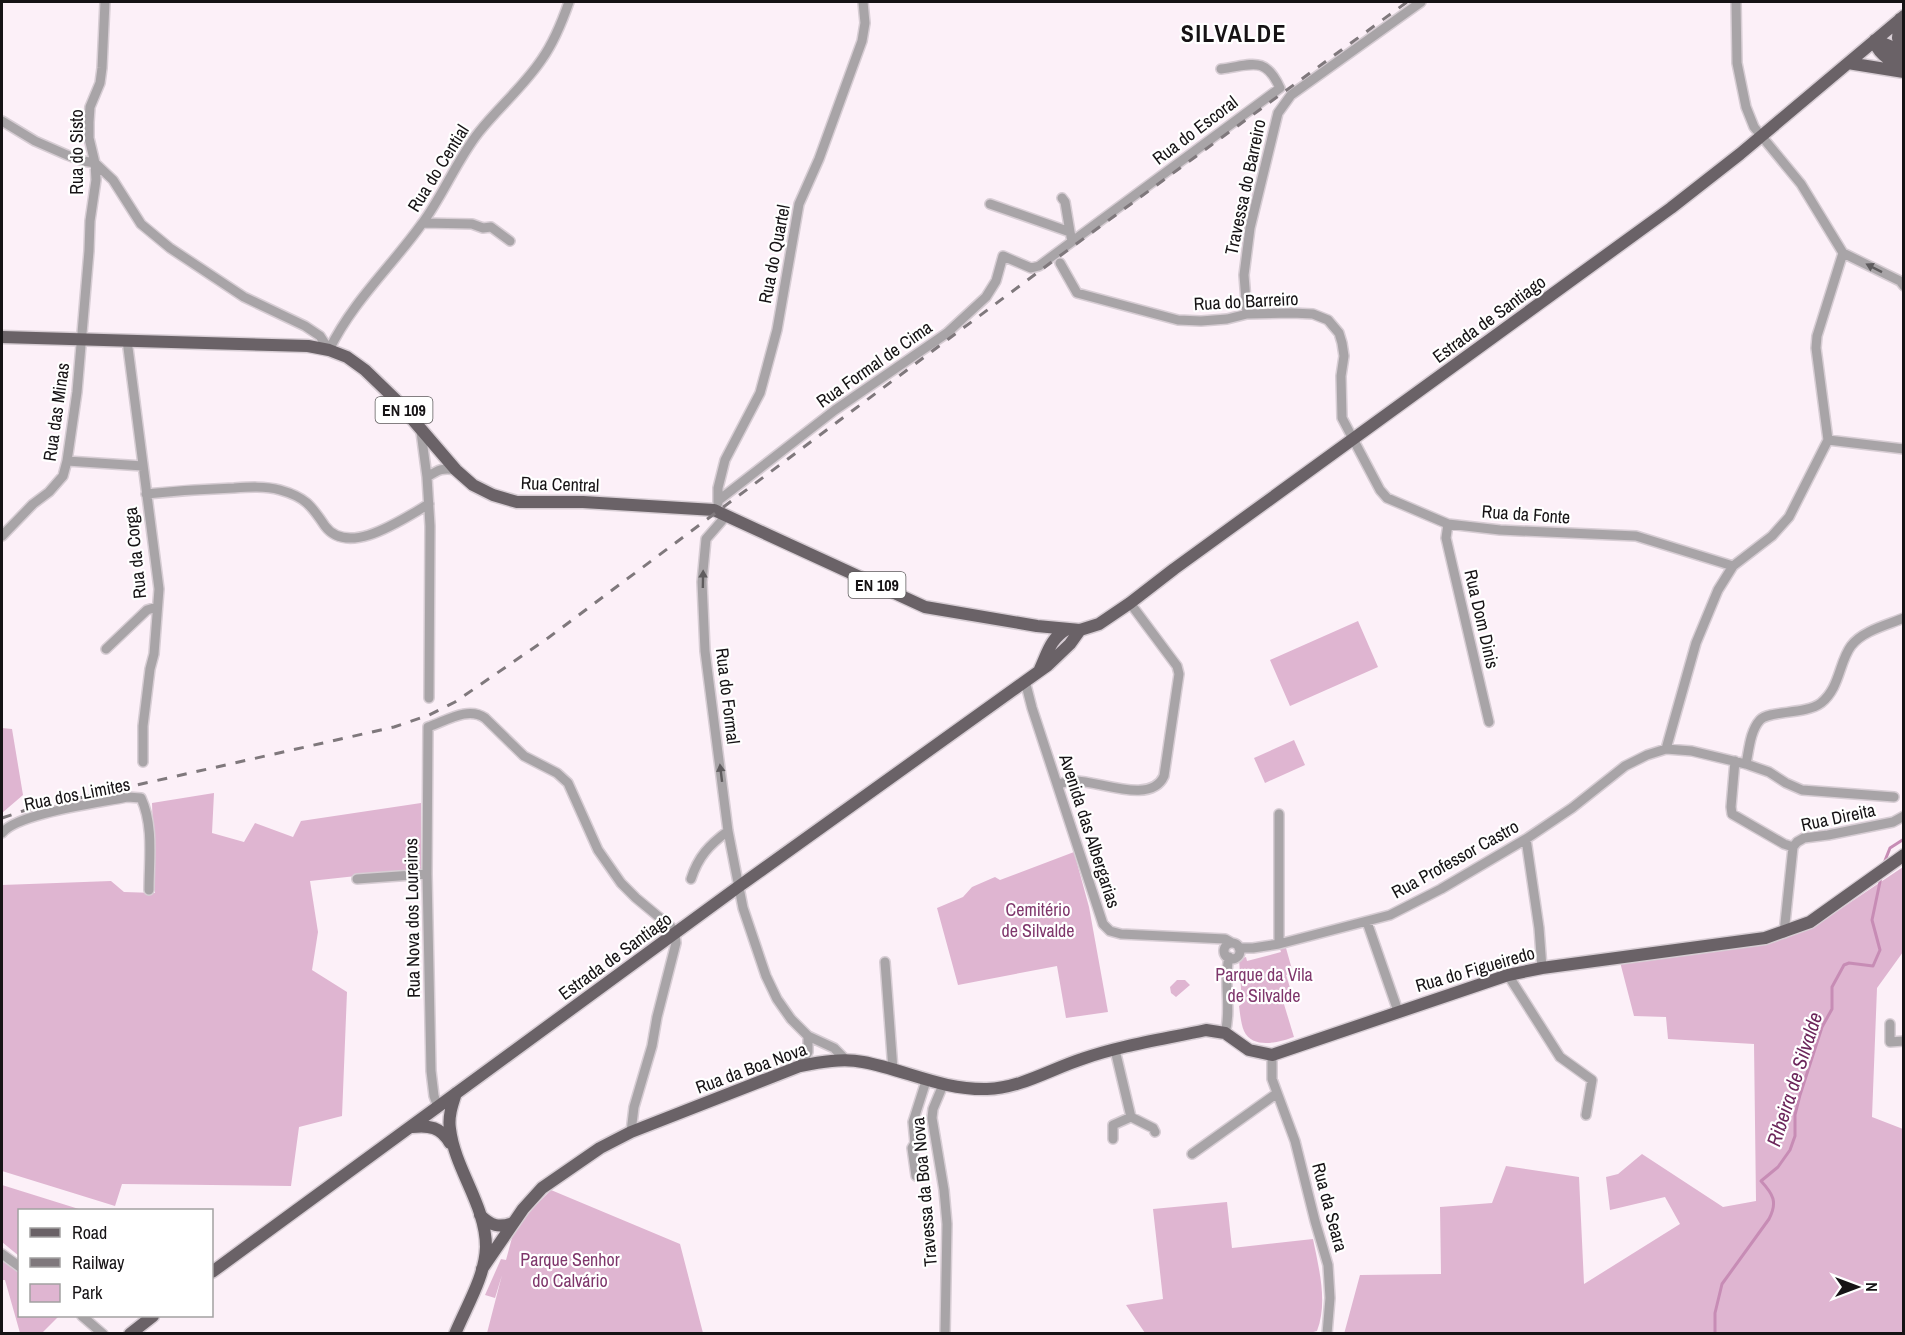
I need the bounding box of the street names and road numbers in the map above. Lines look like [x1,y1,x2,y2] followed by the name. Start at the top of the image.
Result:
[1147,90,1243,170] street label: Rua do Escoral
[64,109,89,195] street label: Rua do Sisto
[1218,117,1272,257] street label: Travessa do Barreiro
[401,120,475,216] street label: Rua do Cential
[752,202,796,306] street label: Rua do Quartel
[1427,269,1551,369] street label: Estrada de Santiago
[1193,286,1299,316] street label: Rua do Barreiro
[811,315,937,413] street label: Rua Formal de Cima
[37,361,75,463] street label: Rua das Minas
[376,397,432,423] road number: EN 109
[520,470,600,498] street label: Rua Central
[1481,498,1571,530] street label: Rua da Fonte
[118,506,152,600] street label: Rua da Corga
[1458,567,1506,671] street label: Rua Dom Dinis
[848,572,906,598] road number: EN 109
[710,646,746,746] street label: Rua do Formal
[1053,750,1127,911] street label: Avenida das Albergarias
[22,771,132,817] street label: Rua dos Limites
[1798,797,1878,837] street label: Rua Direita
[1387,814,1523,904] street label: Rua Professor Castro
[398,838,426,998] street label: Rua Nova dos Loureiros
[553,906,677,1006] street label: Estrada de Santiago
[1412,940,1538,998] street label: Rua do Figueiredo
[692,1036,810,1100] street label: Rua da Boa Nova
[905,1116,943,1268] street label: Travessa da Boa Nova
[1306,1160,1354,1254] street label: Rua da Seara

